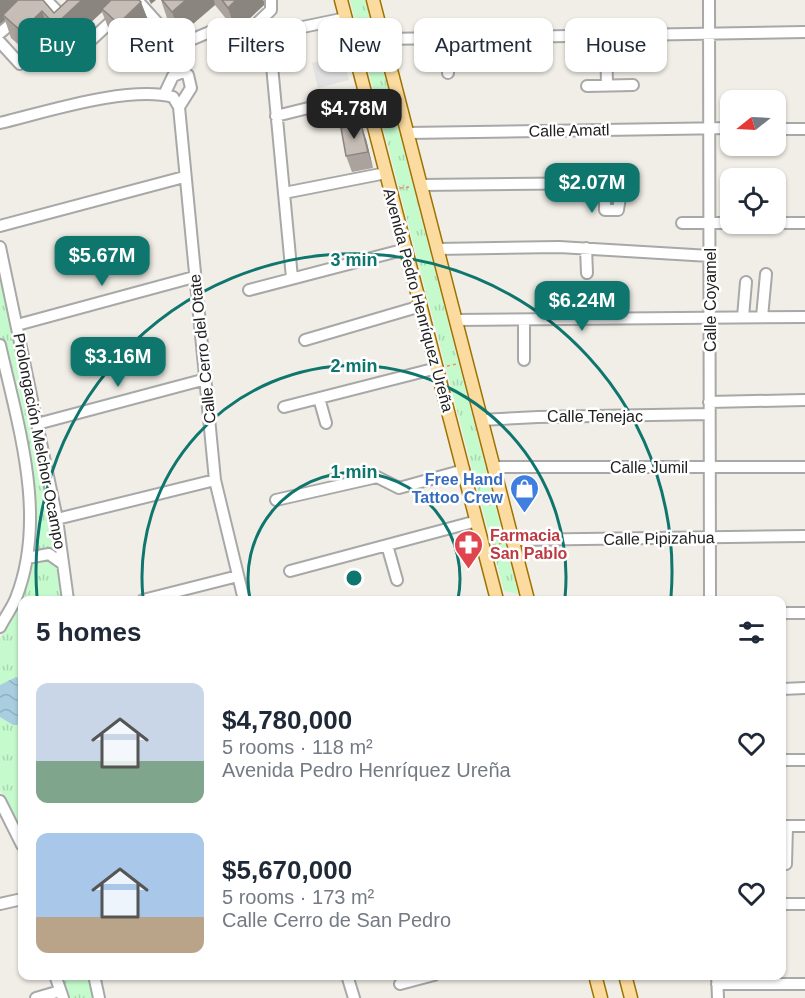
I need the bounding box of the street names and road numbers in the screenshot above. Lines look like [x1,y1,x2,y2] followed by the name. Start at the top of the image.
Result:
[528,121,610,140] street label: Calle Amatl
[380,186,457,414] street label: Avenida Pedro Henríquez Ureña
[702,248,719,352] street label: Calle Coyamel
[186,273,219,425] street label: Calle Cerro del Otate
[10,332,69,551] street label: Prolongación Melchor Ocampo
[547,408,643,425] street label: Calle Tenejac
[610,459,688,476] street label: Calle Jumil
[603,529,715,548] street label: Calle Pipizahua

